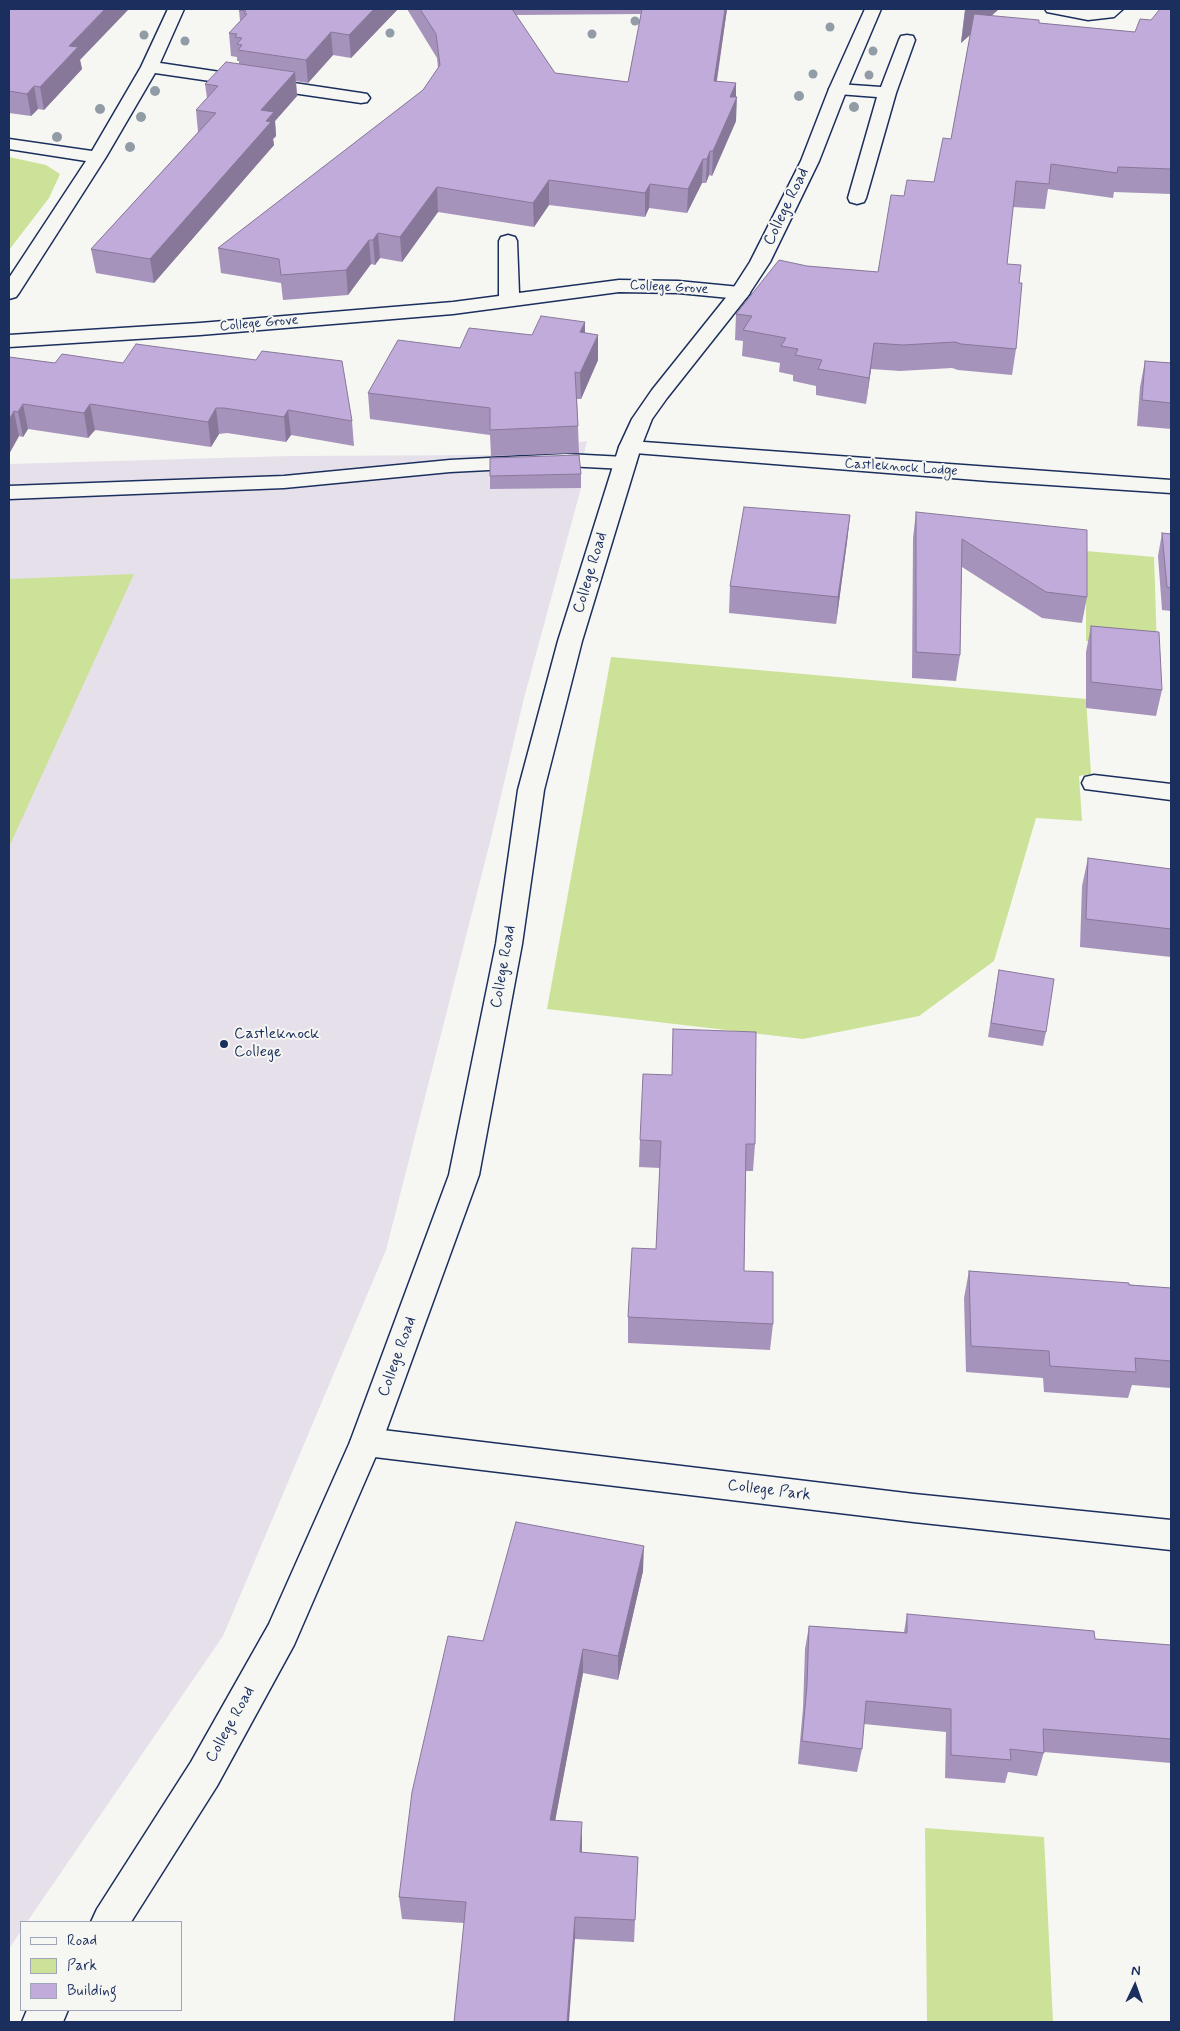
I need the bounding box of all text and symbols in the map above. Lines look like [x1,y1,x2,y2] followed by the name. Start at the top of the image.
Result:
[760,165,814,249] street label: College Road
[629,278,709,298] street label: College Grove
[219,312,299,336] street label: College Grove
[844,456,958,480] street label: Castleknock Lodge
[570,530,612,616] street label: College Road
[487,924,521,1010] street label: College Road
[234,1025,319,1063] place label: Castleknock College
[218,1038,230,1050] marker: Castleknock College
[375,1314,421,1400] street label: College Road
[726,1476,812,1506] street label: College Park
[202,1684,260,1766] street label: College Road
[20,1921,182,2011] legend
[67,1931,97,1951] text: Road
[67,1956,97,1976] text: Park
[1110,1961,1160,2011] north arrow
[1131,1962,1141,1980] text: N
[67,1981,117,2001] text: Building

